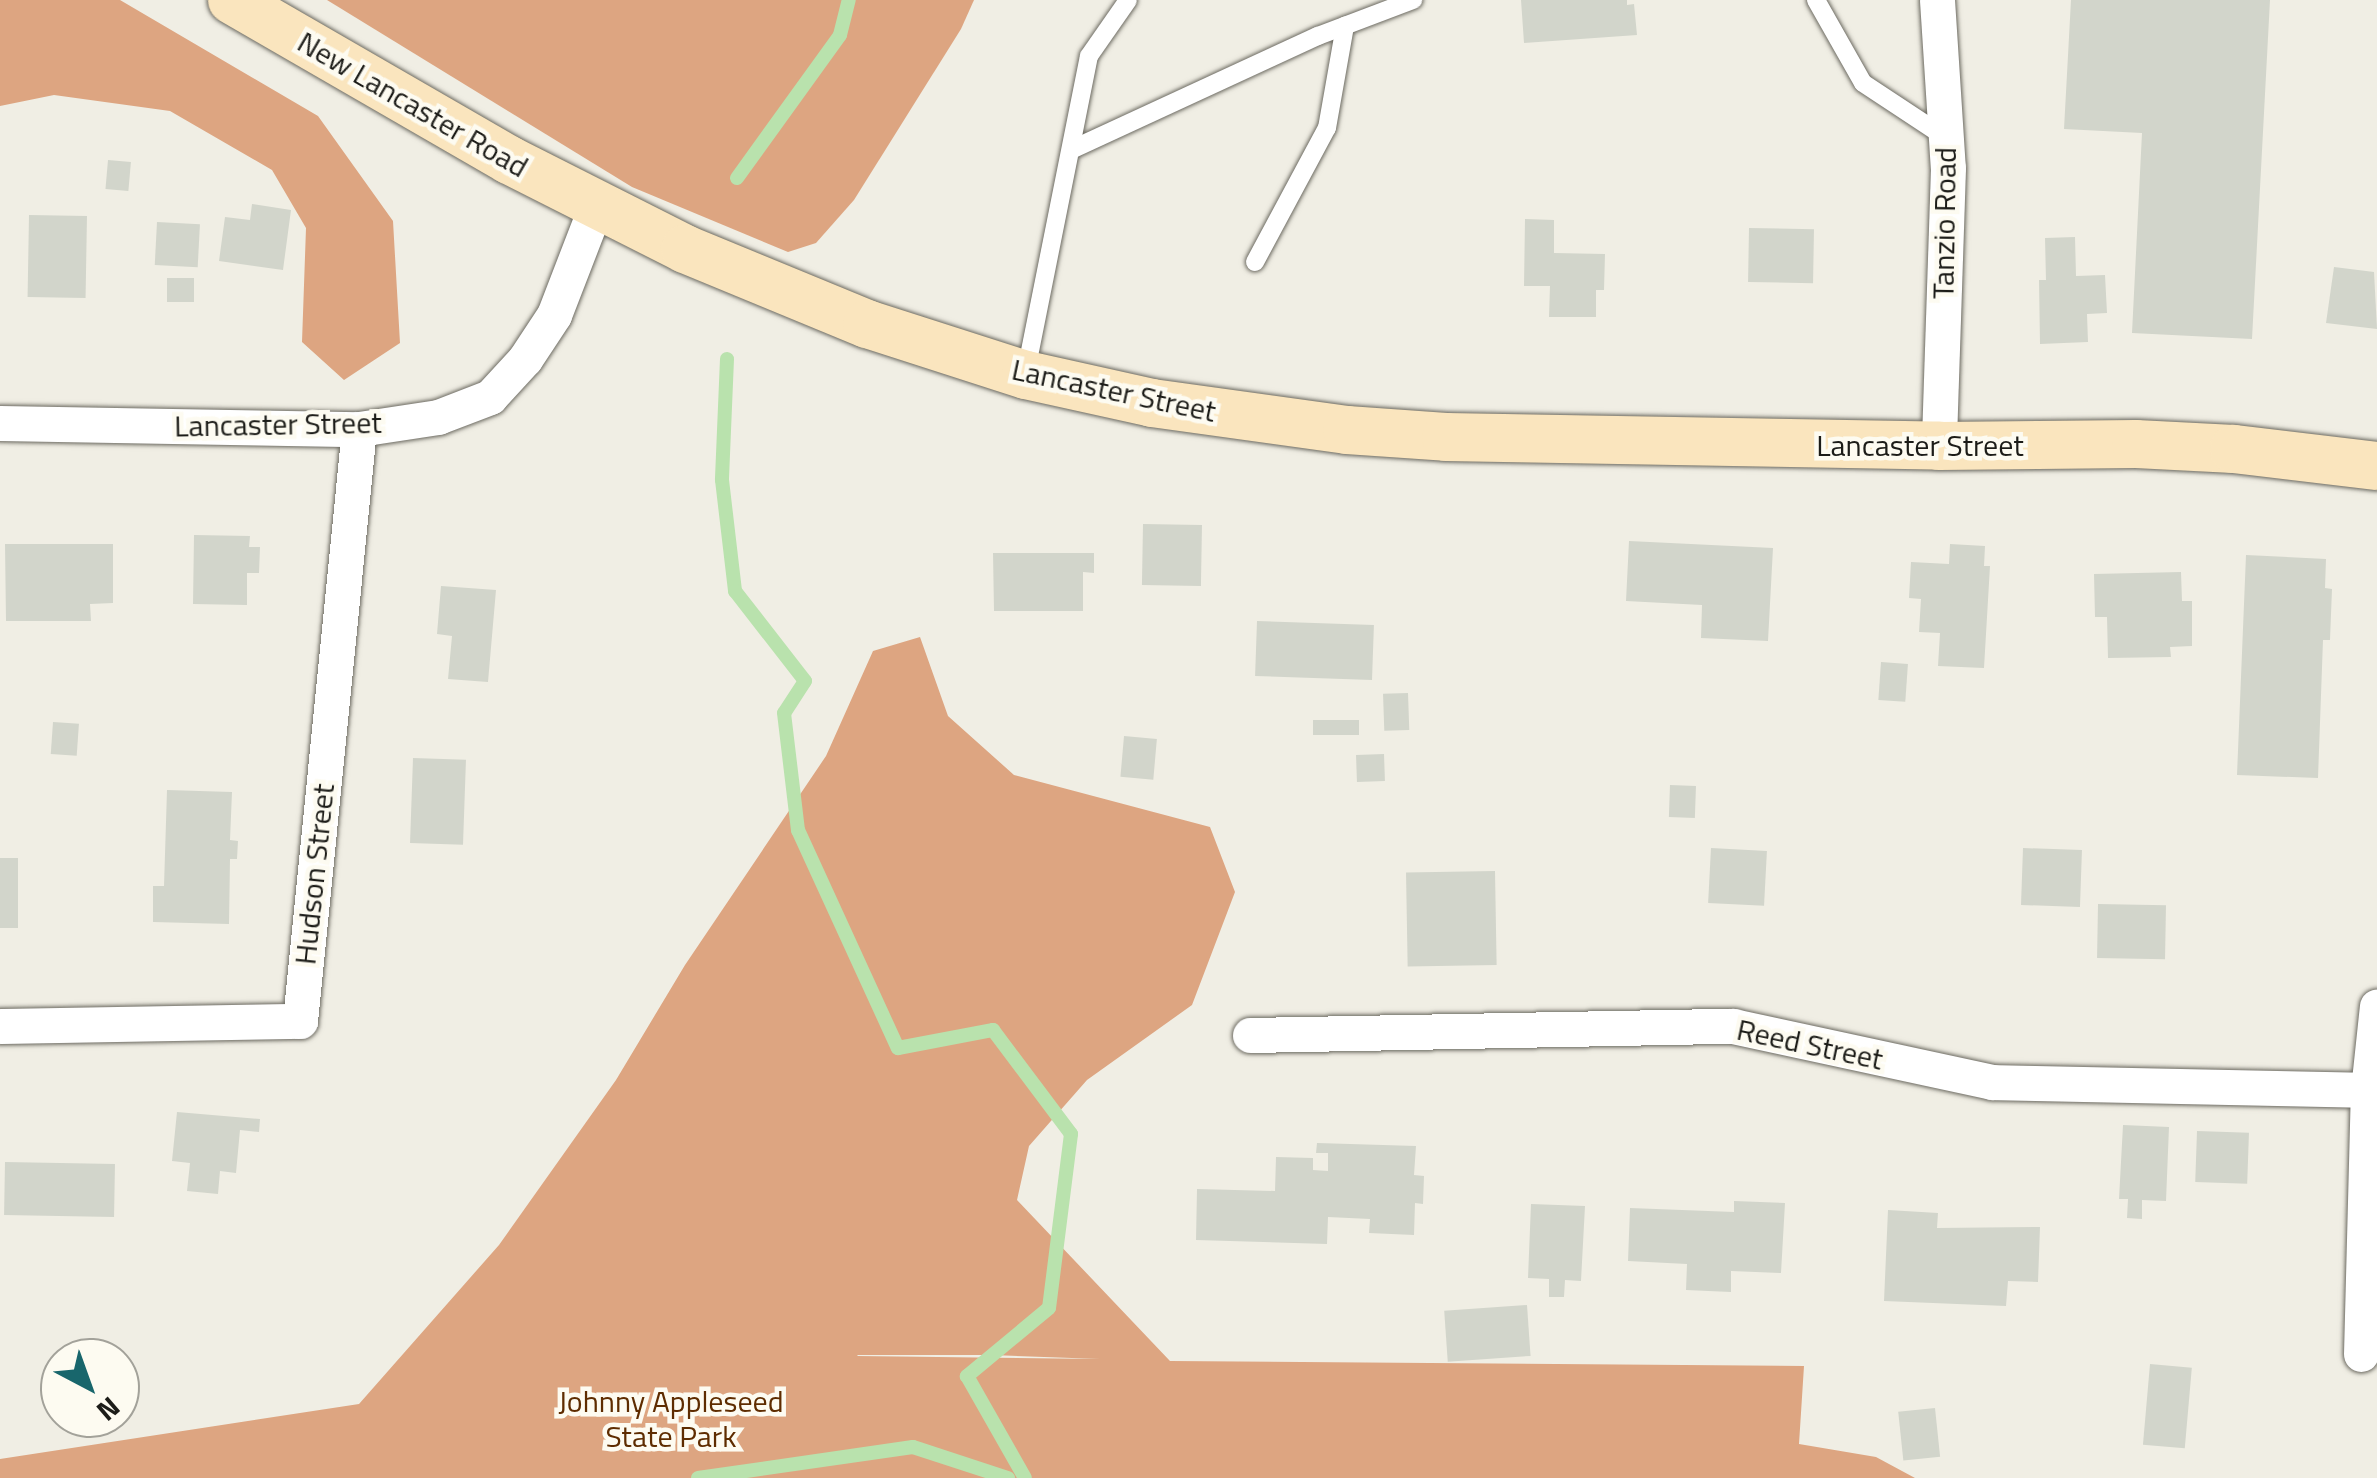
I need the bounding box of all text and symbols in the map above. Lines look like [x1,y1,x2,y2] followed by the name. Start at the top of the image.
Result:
[292,23,534,185] street label: New Lancaster Road
[1925,147,1963,299] street label: Tanzio Road
[1009,351,1219,429] street label: Lancaster Street
[174,404,382,444] street label: Lancaster Street
[1816,427,2024,463] street label: Lancaster Street
[287,782,341,966] street label: Hudson Street
[1734,1011,1886,1077] street label: Reed Street
[40,1338,140,1438] north arrow
[558,1383,784,1454] park label: Johnny Appleseed State Park
[87,1387,130,1432] text: N

